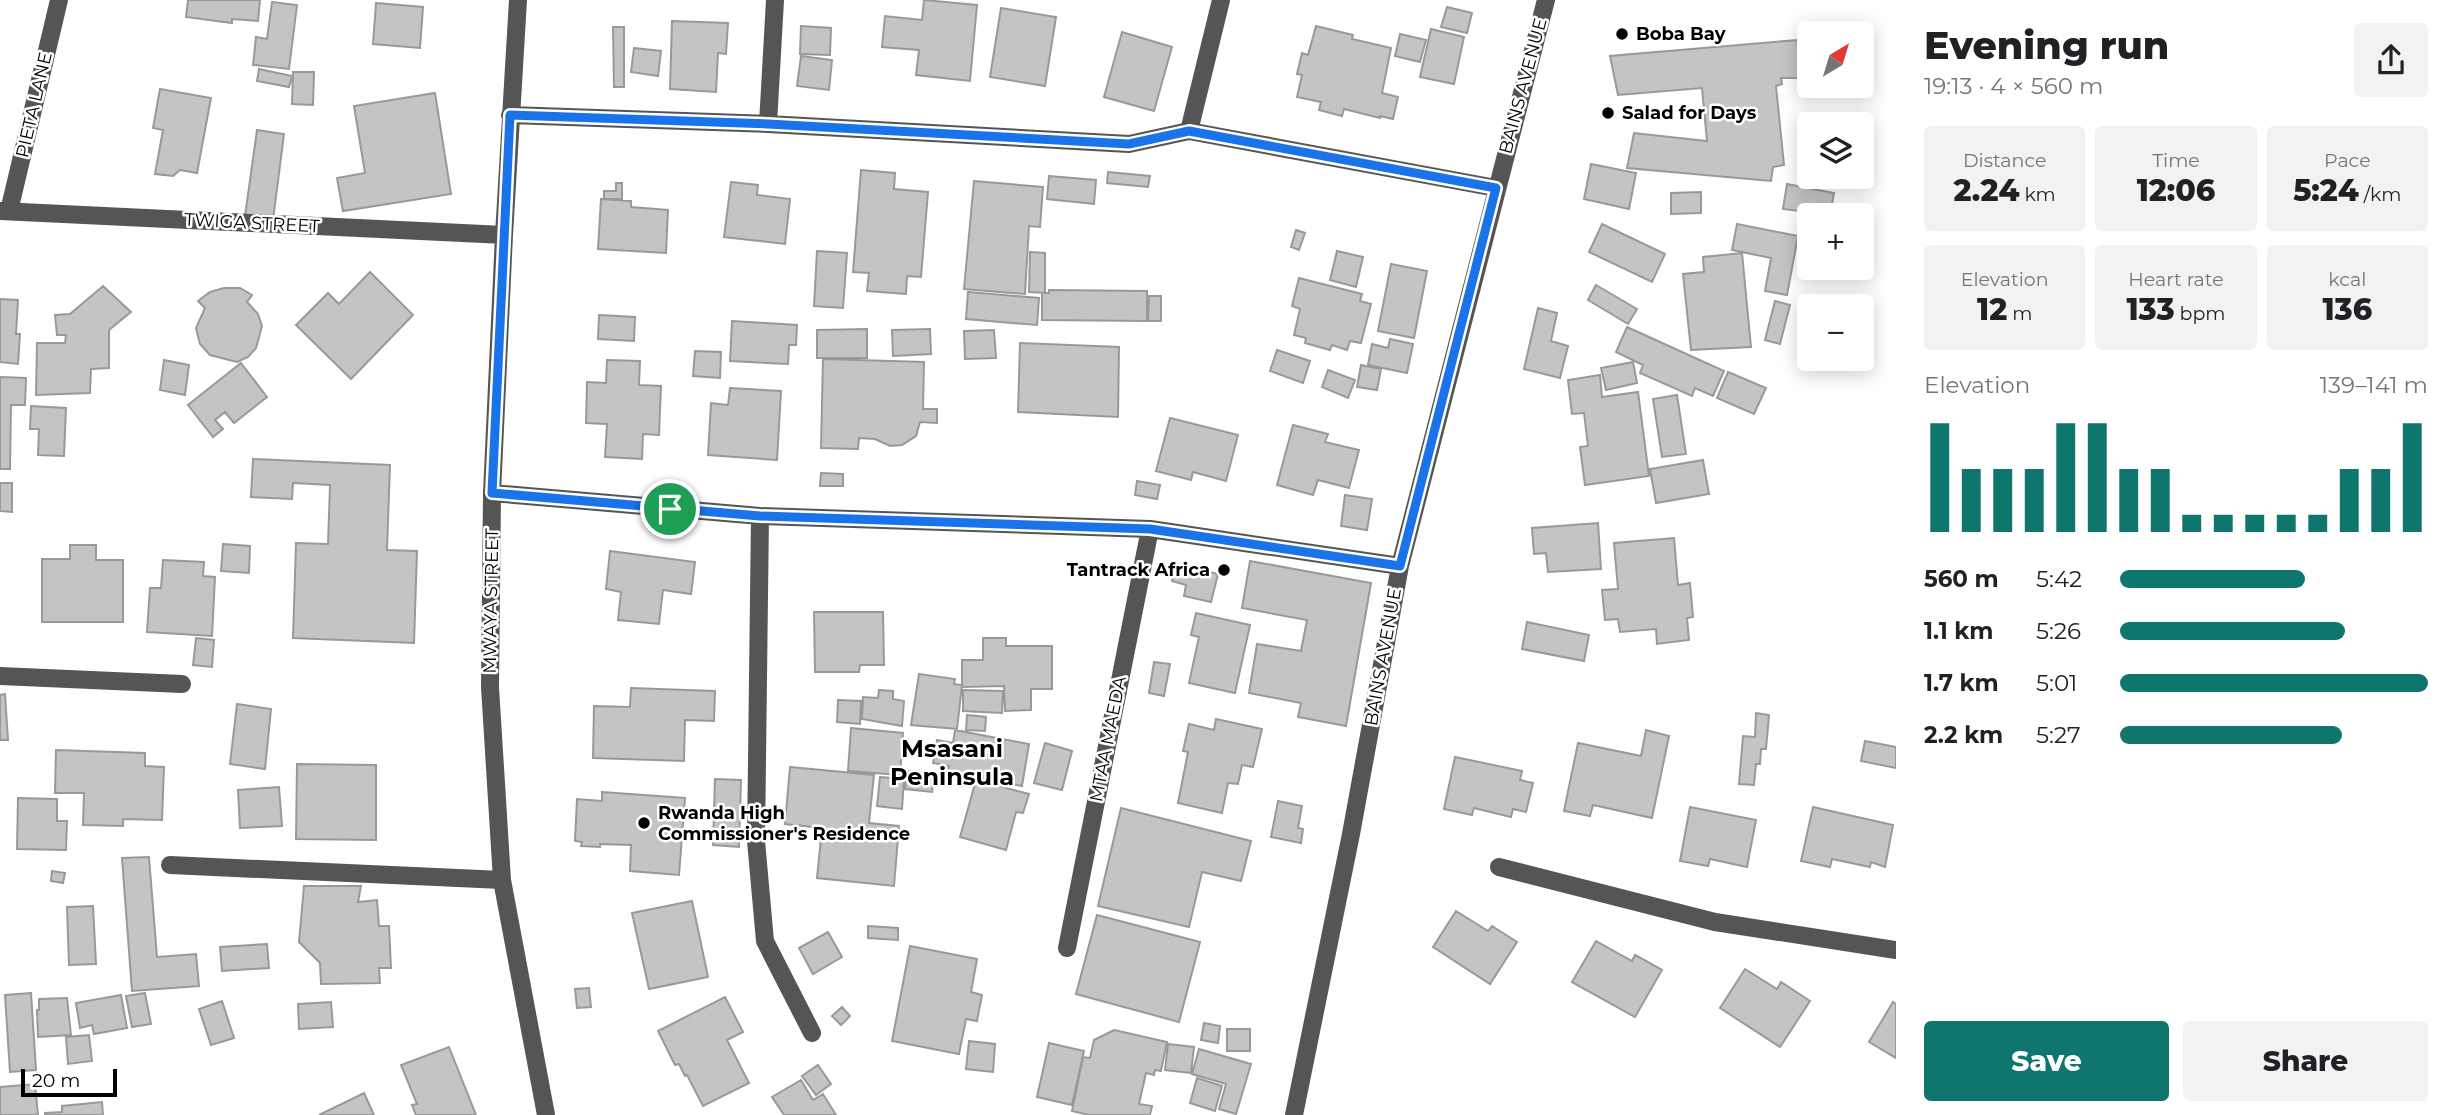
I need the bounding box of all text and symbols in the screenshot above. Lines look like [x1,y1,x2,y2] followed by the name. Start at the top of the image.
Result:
[1494,16,1552,156] street label: BAINS AVENUE
[1797,21,1874,98] north arrow
[1797,21,1874,371] map controls
[1924,22,2169,69] text: Evening run
[1636,23,1726,45] place label: Boba Bay
[2354,23,2428,97] button: share
[1614,26,1630,42] marker: Boba Bay
[11,50,57,160] street label: PIETA LANE
[1924,72,2103,100] text: 19:13 · 4 × 560 m
[1622,102,1757,124] place label: Salad for Days
[1600,105,1616,121] marker: Salad for Days
[1797,112,1874,189] button: layers
[1963,149,2046,172] text: Distance
[2152,149,2200,172] text: Time
[2324,149,2371,172] text: Pace
[1954,172,2019,209] text: 2.24
[2137,172,2215,209] text: 12:06
[2293,172,2359,209] text: 5:24
[2019,183,2056,206] text: km
[2359,183,2401,206] text: /km
[1797,203,1874,280] button: +
[184,208,321,238] street label: TWIGA STREET
[1961,268,2049,291] text: Elevation
[2128,268,2224,291] text: Heart rate
[2328,268,2366,291] text: kcal
[1977,291,2007,328] text: 12
[2126,291,2175,328] text: 133
[2322,291,2372,328] text: 136
[1797,294,1874,371] button: −
[2007,302,2032,325] text: m
[2175,302,2226,325] text: bpm
[1924,371,2030,399] text: Elevation
[2320,371,2428,399] text: 139–141 m
[640,479,700,539] pin
[651,490,689,528] icon: arrive
[479,528,503,674] street label: MWAYA STREET
[1067,559,1210,581] place label: Tantrack Africa
[1216,562,1232,578] marker: Tantrack Africa
[1924,565,1999,593] text: 560 m
[2036,565,2082,593] text: 5:42
[1360,586,1406,728] street label: BAINS AVENUE
[1924,617,1993,645] text: 1.1 km
[2036,617,2081,645] text: 5:26
[1924,669,1999,697] text: 1.7 km
[2036,669,2077,697] text: 5:01
[1085,674,1131,804] street label: MTAA MAEDA
[1924,721,2003,749] text: 2.2 km
[2036,721,2080,749] text: 5:27
[890,734,1014,791] district label: Msasani Peninsula
[658,802,910,845] place label: Rwanda High Commissioner's Residence
[636,815,652,831] marker: Rwanda High Commissioner's Residence
[1924,1021,2169,1101] button: Save
[2183,1021,2428,1101] button: Share
[21,1066,117,1098] scale bar
[32,1069,80,1092] text: 20 m

